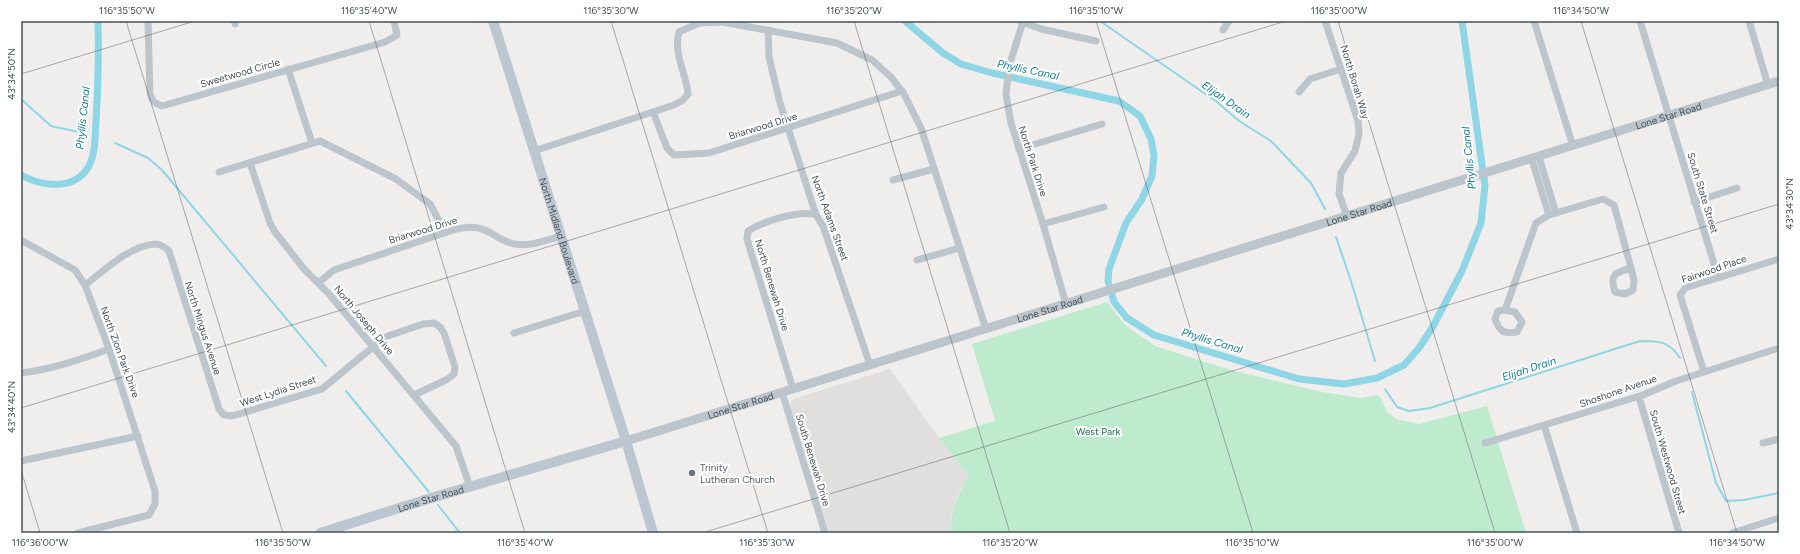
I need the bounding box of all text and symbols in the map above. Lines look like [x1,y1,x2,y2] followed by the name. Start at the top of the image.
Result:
[99,4,155,17] text: 116°35'50"W
[341,4,398,17] text: 116°35'40"W
[583,4,639,17] text: 116°35'30"W
[826,4,882,17] text: 116°35'20"W
[1069,4,1123,17] text: 116°35'10"W
[1311,4,1368,17] text: 116°35'00"W
[1553,4,1610,17] text: 116°34'50"W
[1338,43,1373,121] street label: North Borah Way
[5,48,18,100] text: 43°34'50"N
[199,55,282,91] street label: Sweetwood Circle
[996,57,1061,83] water label: Phyllis Canal
[1199,79,1253,121] water label: Elijah Drain
[73,85,93,150] water label: Phyllis Canal
[1634,99,1703,132] street label: Lone Star Road
[727,109,799,143] street label: Briarwood Drive
[1015,124,1051,198] street label: North Park Drive
[1459,125,1479,190] water label: Phyllis Canal
[1684,151,1722,235] street label: South State Street
[808,173,852,263] street label: North Adams Street
[536,176,582,286] street label: North Midland Boulevard
[1783,178,1796,230] text: 43°34'30"N
[1324,196,1394,229] street label: Lone Star Road
[387,213,459,247] street label: Briarwood Drive
[752,238,792,333] street label: North Benewah Drive
[1680,252,1749,286] street label: Fairwood Place
[182,280,224,377] street label: North Mingus Avenue
[331,283,397,358] street label: North Joseph Drive
[1015,292,1085,325] street label: Lone Star Road
[97,305,143,400] street label: North Zion Park Drive
[1180,326,1245,357] water label: Phyllis Canal
[1500,354,1558,384] water label: Elijah Drain
[238,372,318,409] street label: West Lydia Street
[1578,372,1659,410] street label: Shoshone Avenue
[5,381,18,433] text: 43°34'40"N
[706,389,775,422] street label: Lone Star Road
[1647,408,1689,516] street label: South Westwood Street
[793,412,833,508] street label: South Benewah Drive
[1076,425,1120,438] park label: West Park
[700,461,775,486] place label: Trinity Lutheran Church
[687,468,697,478] marker: Trinity Lutheran Church
[396,482,465,515] street label: Lone Star Road
[12,536,69,549] text: 116°36'00"W
[255,536,311,549] text: 116°35'50"W
[497,536,554,549] text: 116°35'40"W
[739,536,795,549] text: 116°35'30"W
[982,536,1038,549] text: 116°35'20"W
[1225,536,1279,549] text: 116°35'10"W
[1467,536,1524,549] text: 116°35'00"W
[1709,536,1766,549] text: 116°34'50"W

